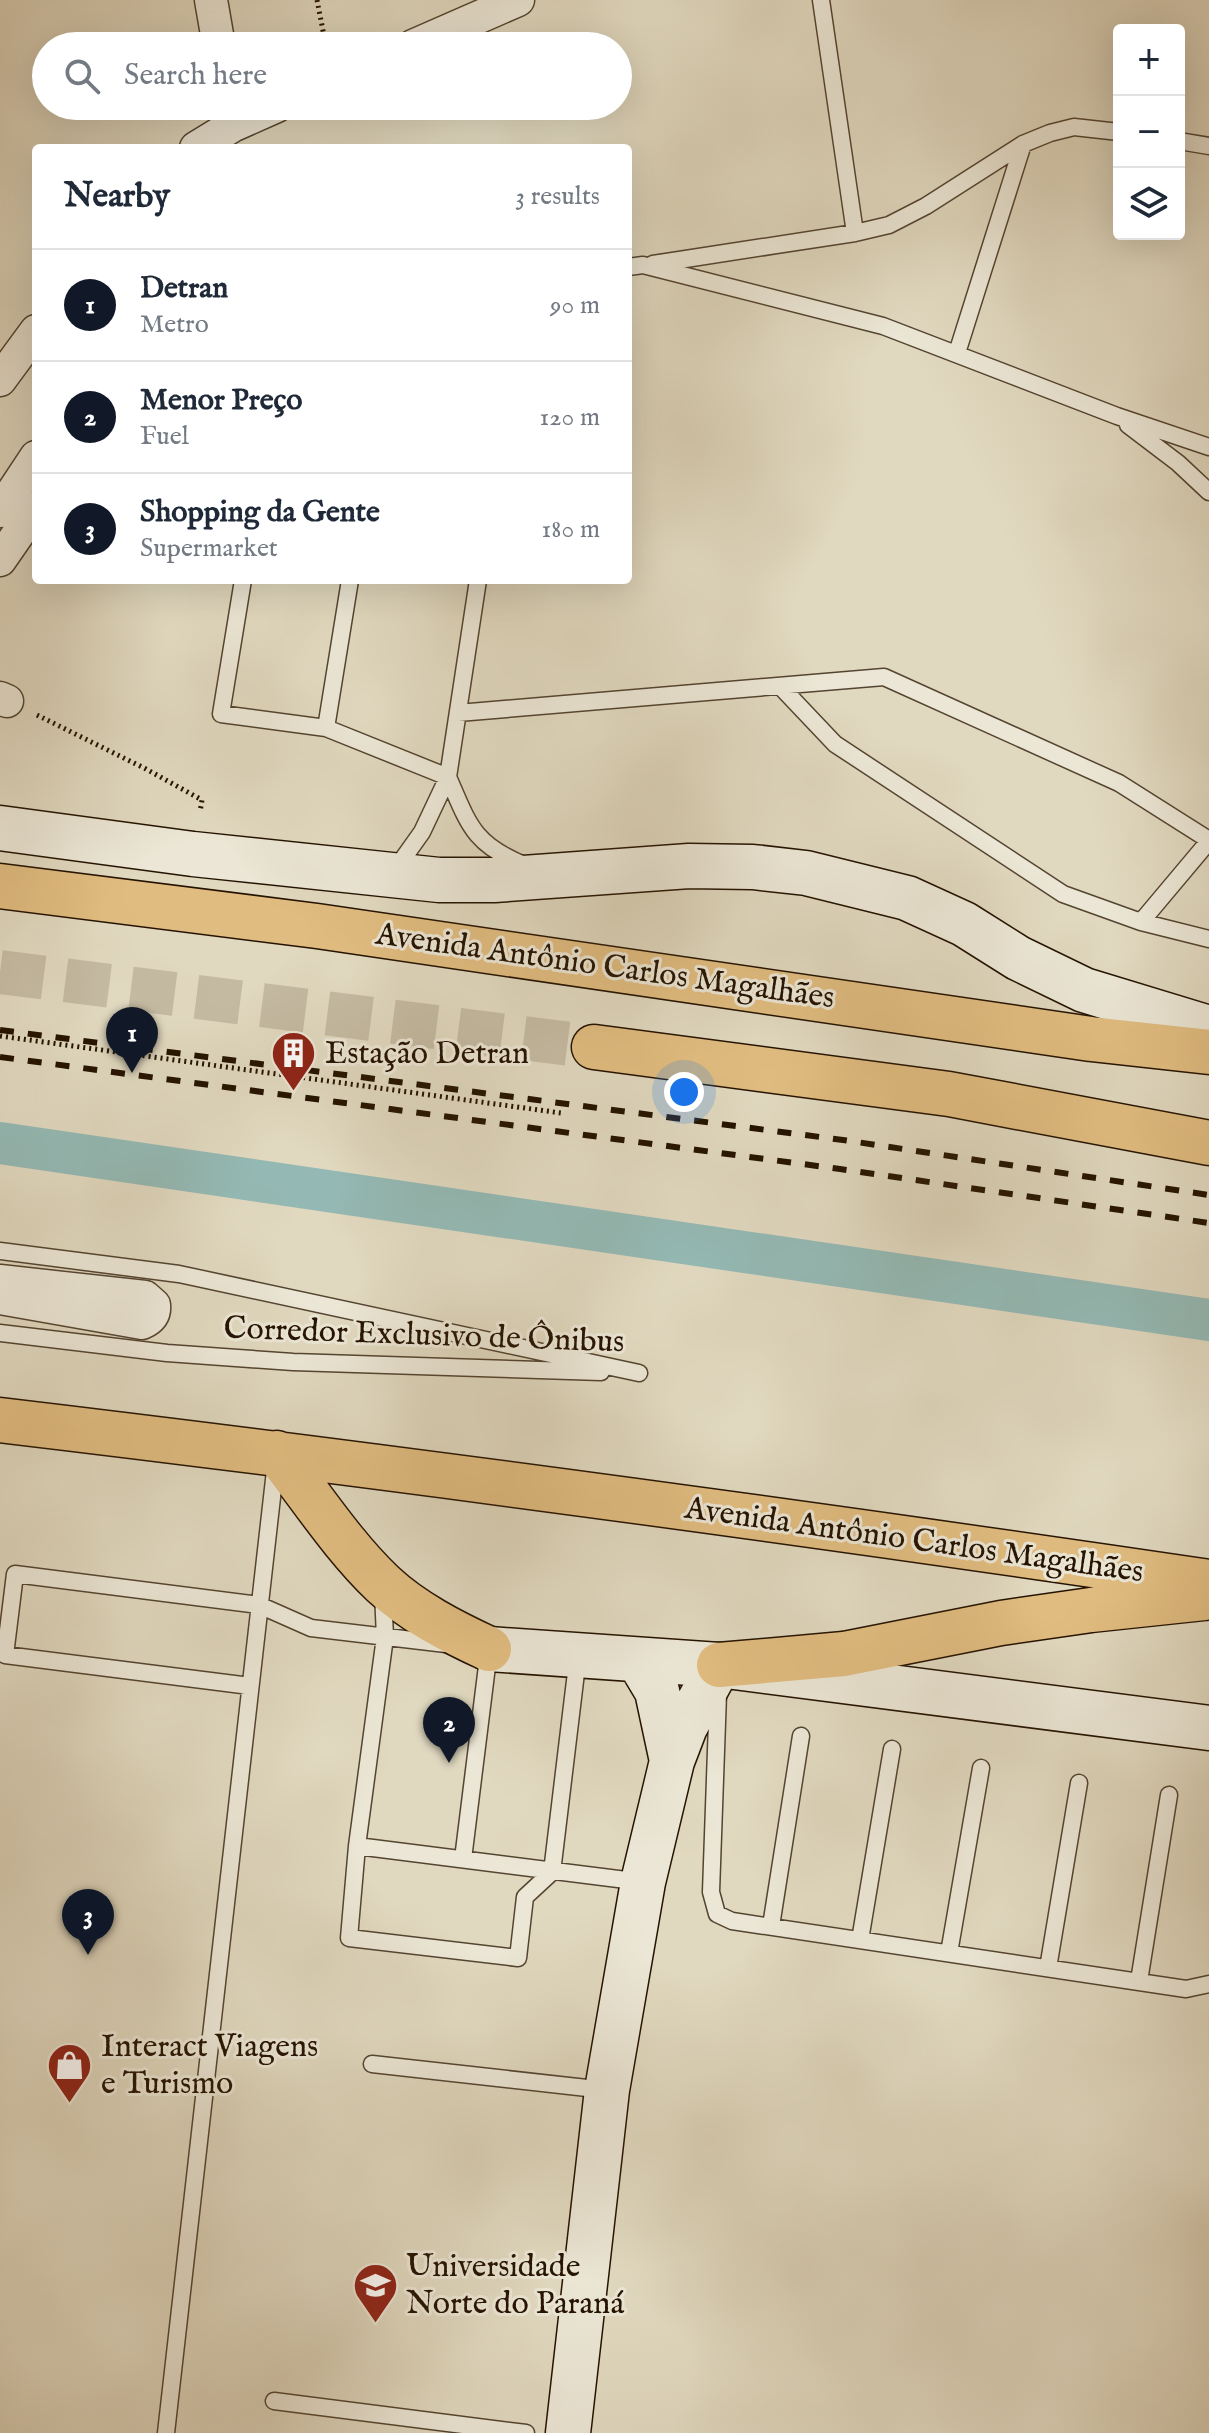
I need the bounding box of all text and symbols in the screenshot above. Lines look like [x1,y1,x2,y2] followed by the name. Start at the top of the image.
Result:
[1113,24,1185,240] map controls
[1113,24,1185,96] button: +
[32,32,632,120] search box
[60,54,104,98] icon: search
[124,57,267,95] text: Search here
[1113,96,1185,168] button: −
[1113,168,1185,240] button: layers
[64,175,170,218] text: Nearby
[515,180,600,213] text: 3 results
[140,270,228,308] text: Detran
[85,289,95,322] text: 1
[550,289,600,322] text: 90 m
[140,308,209,341] text: Metro
[140,382,303,420] text: Menor Preço
[84,401,96,434] text: 2
[540,401,600,434] text: 120 m
[140,420,189,453] text: Fuel
[140,494,380,532] text: Shopping da Gente
[85,513,95,546] text: 3
[542,513,600,546] text: 180 m
[140,532,278,565] text: Supermarket
[372,914,837,1019] street label: Avenida Antônio Carlos Magalhães
[106,1007,158,1073] pin: 1
[270,1030,318,1093] building icon: Estação Detran
[325,1034,529,1075] place label: Estação Detran
[664,1072,704,1112] your location
[223,1309,625,1363] street label: Corredor Exclusivo de Ônibus
[681,1488,1146,1593] street label: Avenida Antônio Carlos Magalhães
[423,1697,475,1763] pin: 2
[62,1889,114,1955] pin: 3
[101,2027,318,2105] place label: Interact Viagens e Turismo
[46,2041,94,2104] shop icon: Interact Viagens e Turismo
[406,2247,624,2325] place label: Universidade Norte do Paraná
[351,2261,399,2324] school or university icon: Universidade Norte do Paraná

